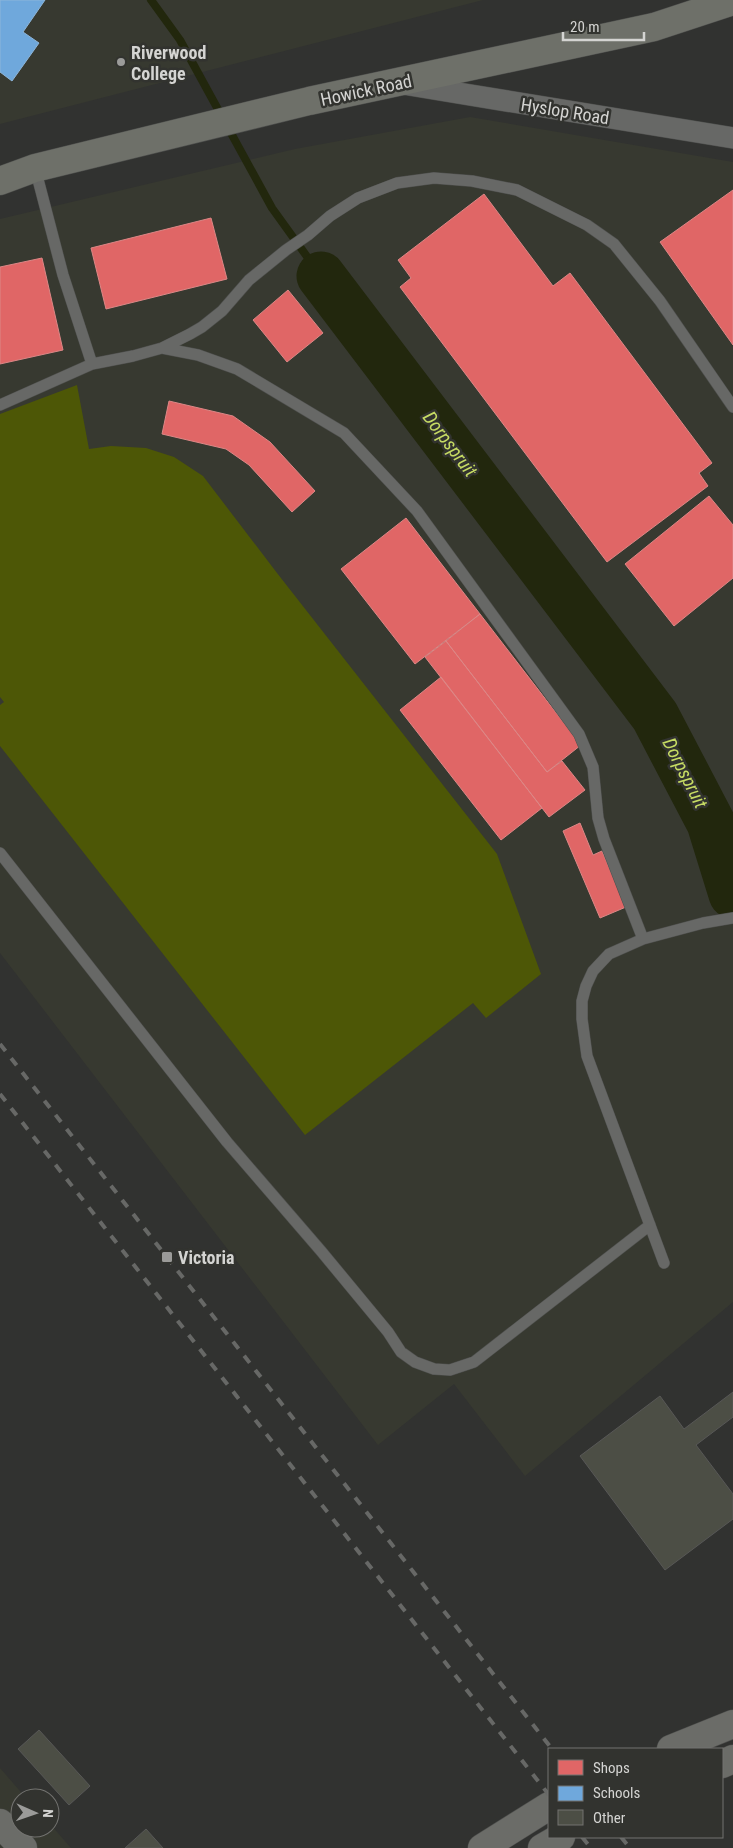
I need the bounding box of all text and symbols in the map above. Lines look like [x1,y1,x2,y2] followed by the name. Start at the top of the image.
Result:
[563,10,644,42] scale bar
[570,18,600,36] text: 20 m
[131,42,206,84] place label: Riverwood College
[115,56,127,68] marker: Riverwood College
[318,70,414,110] street label: Howick Road
[519,94,611,128] street label: Hyslop Road
[418,407,482,482] water label: Dorpspruit
[657,734,713,813] water label: Dorpspruit
[178,1247,234,1268] place label: Victoria
[160,1250,174,1264] marker: Victoria
[548,1748,723,1838] legend
[593,1759,630,1777] text: Shops
[593,1784,640,1802] text: Schools
[10,1788,60,1838] north arrow
[40,1809,56,1818] text: N
[593,1809,626,1827] text: Other

